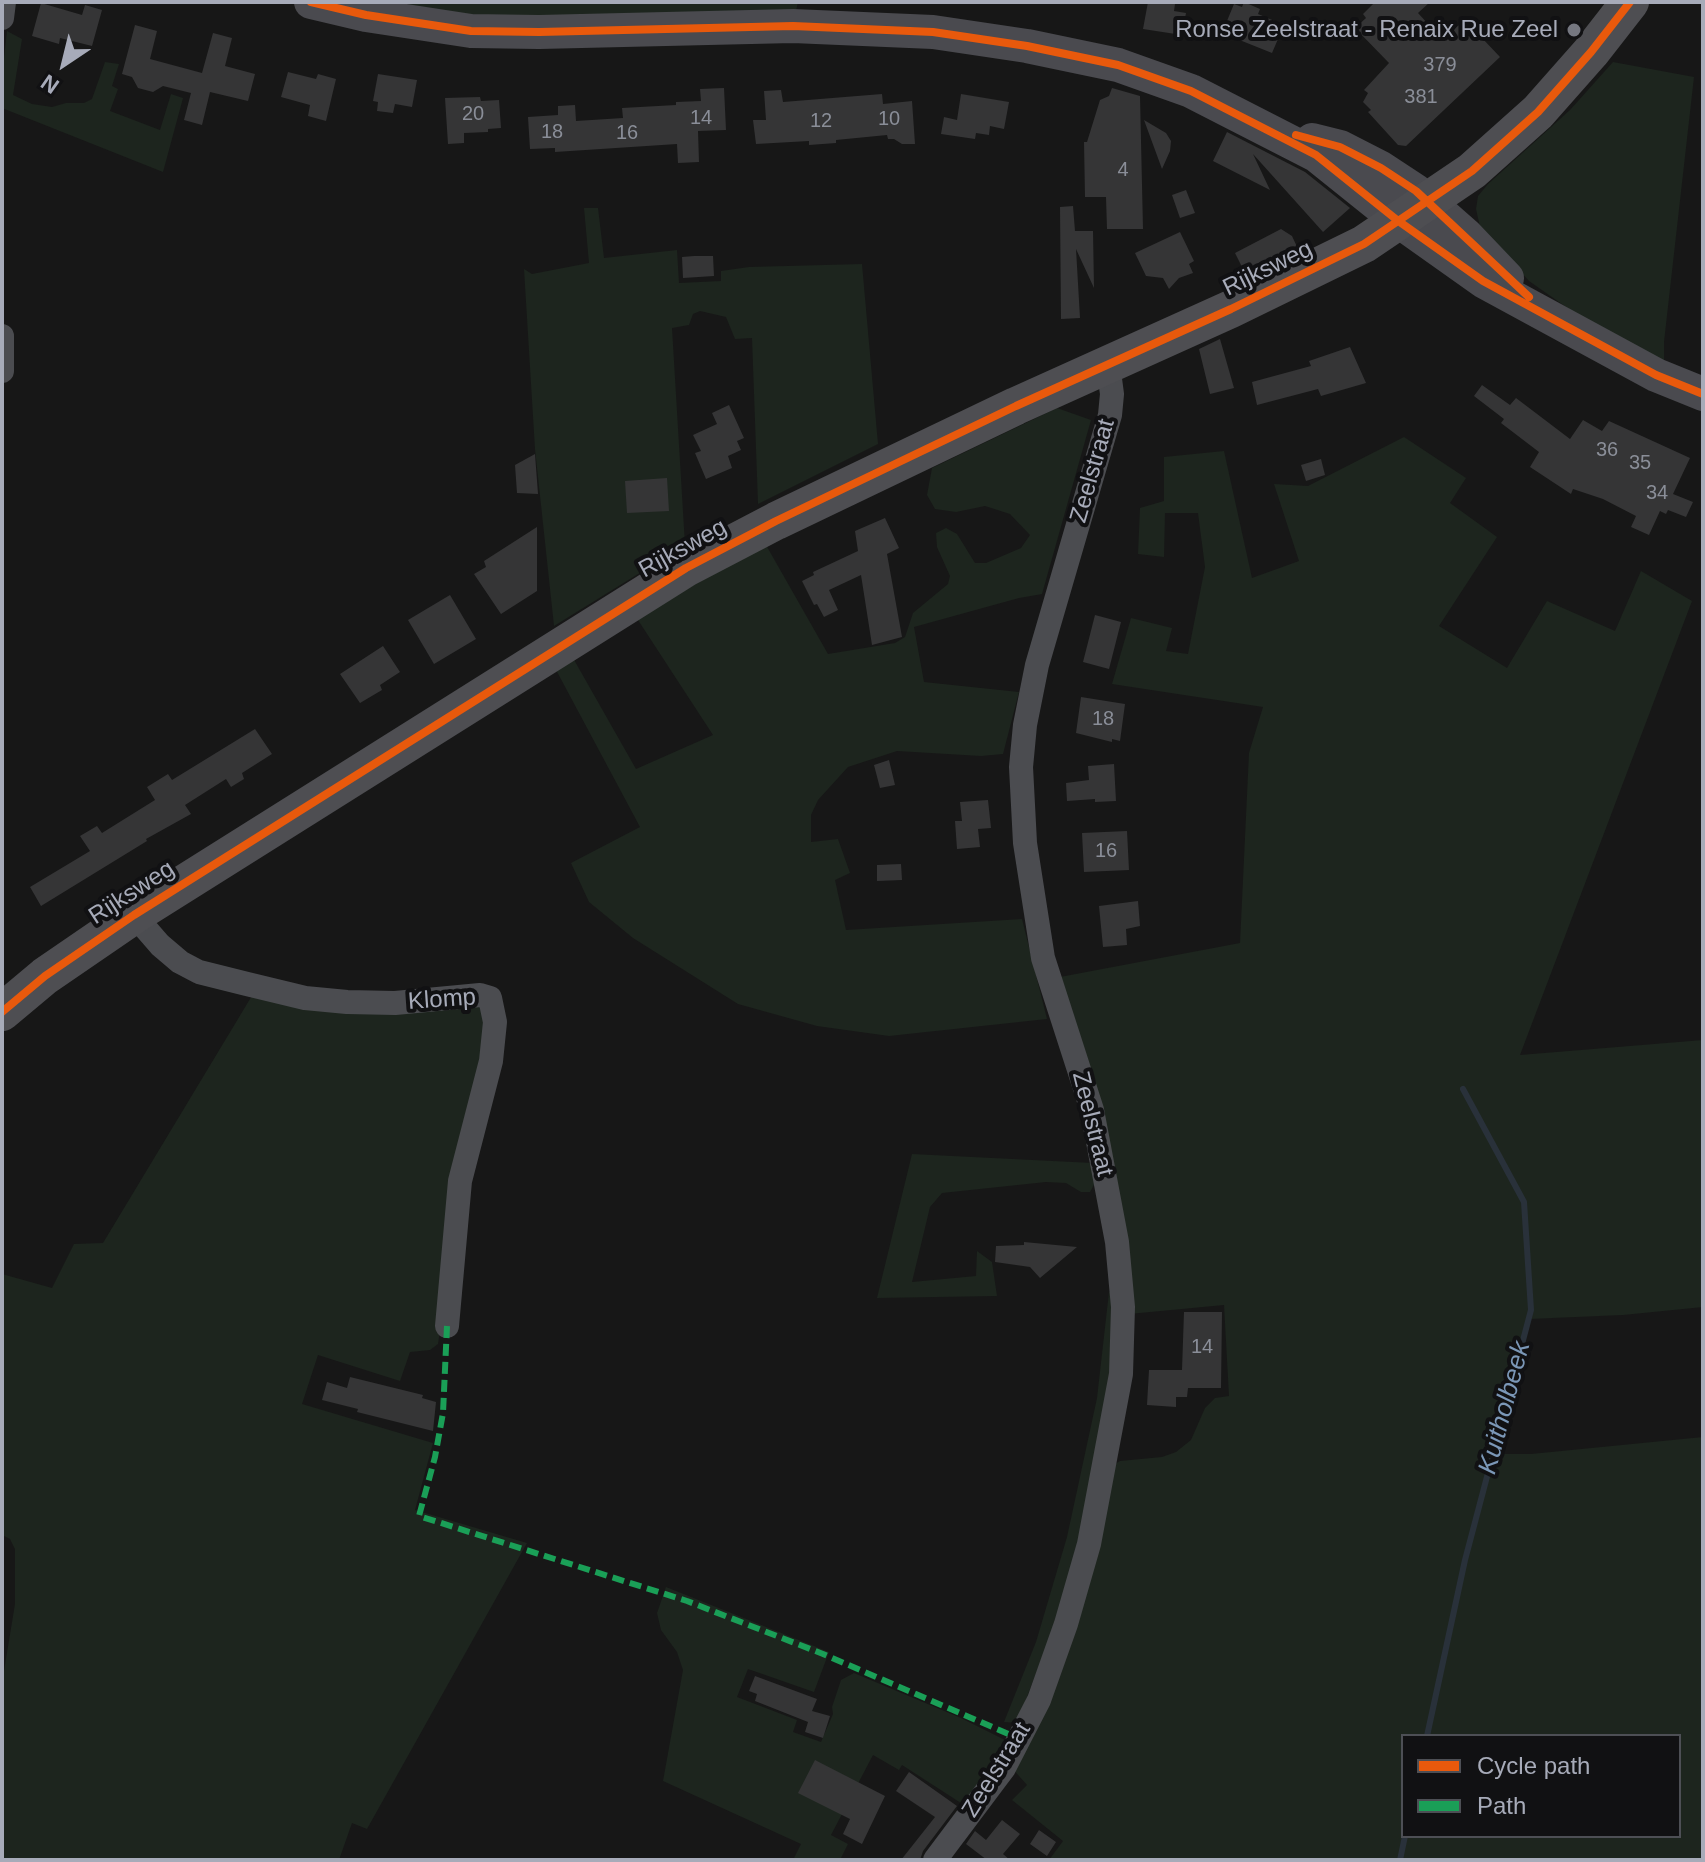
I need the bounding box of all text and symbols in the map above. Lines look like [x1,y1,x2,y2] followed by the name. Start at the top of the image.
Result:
[1175,16,1558,44] place label: Ronse Zeelstraat - Renaix Rue Zeel
[1565,21,1583,39] marker: Ronse Zeelstraat - Renaix Rue Zeel
[24,24,104,104] north arrow
[1423,53,1457,77] house number: 379
[36,69,64,99] text: N
[1404,85,1438,109] house number: 381
[462,102,484,126] house number: 20
[690,106,712,130] house number: 14
[878,107,900,131] house number: 10
[810,109,832,133] house number: 12
[541,120,563,144] house number: 18
[616,121,638,145] house number: 16
[1117,158,1129,182] house number: 4
[1219,235,1317,303] street label: Rijksweg
[1064,416,1122,526] street label: Zeelstraat
[1596,438,1618,462] house number: 36
[1629,451,1651,475] house number: 35
[1646,481,1668,505] house number: 34
[634,513,732,585] street label: Rijksweg
[1092,707,1114,731] house number: 18
[1095,839,1117,863] house number: 16
[84,855,180,931] street label: Rijksweg
[407,983,477,1017] street label: Klomp
[1065,1069,1119,1179] street label: Zeelstraat
[1191,1335,1213,1359] house number: 14
[1472,1338,1538,1478] water label: Kuitholbeek
[957,1717,1037,1823] street label: Zeelstraat
[1401,1734,1681,1838] legend
[1477,1752,1590,1779] text: Cycle path
[1477,1792,1526,1819] text: Path

